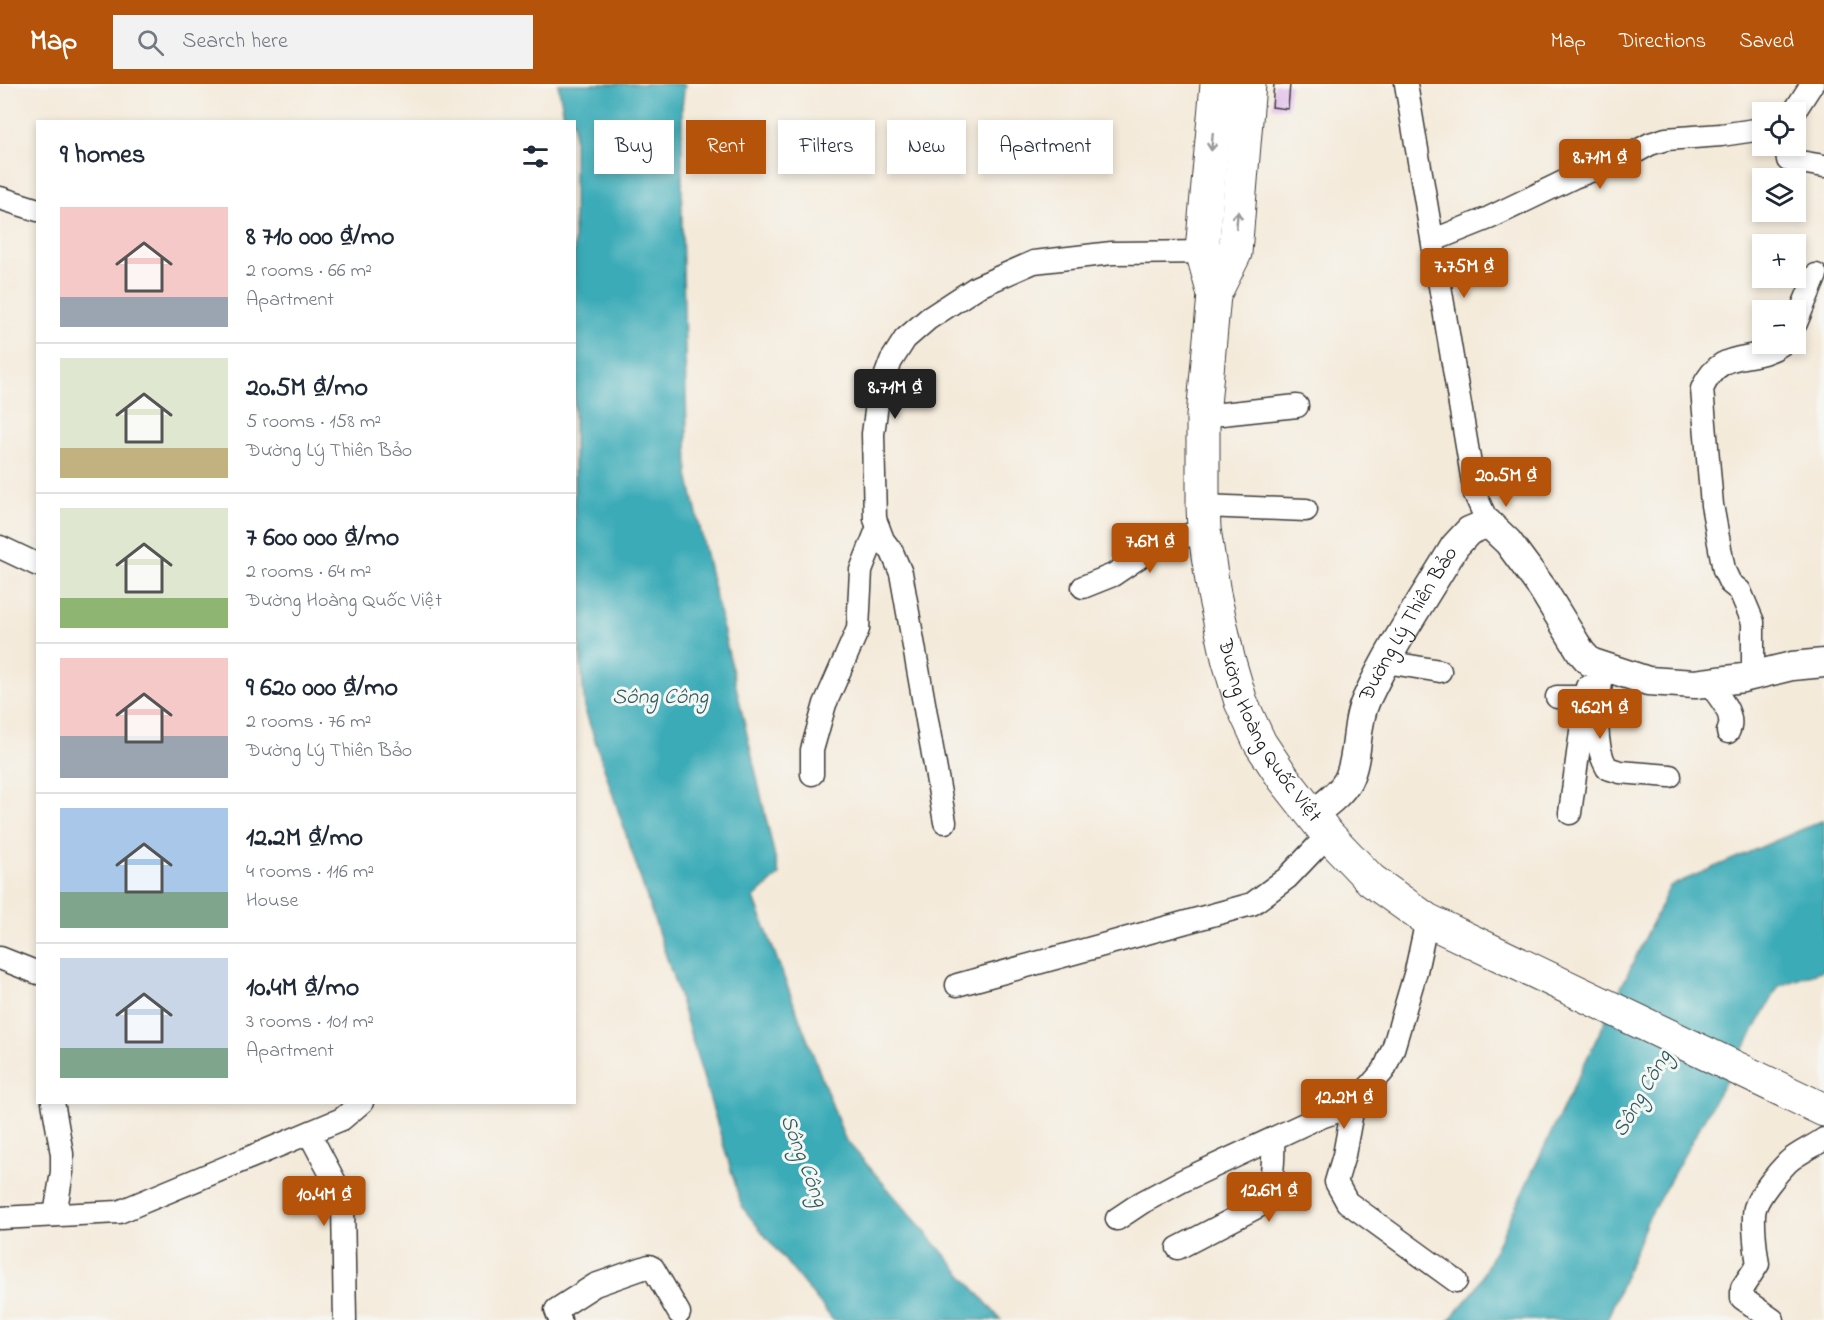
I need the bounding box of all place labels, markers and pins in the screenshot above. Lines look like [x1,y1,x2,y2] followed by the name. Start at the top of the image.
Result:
[1545,139,1655,190] pin: 8.71M ₫
[1409,248,1519,299] pin: 7.75M ₫
[840,369,950,420] pin: 8.71M ₫
[1451,457,1561,508] pin: 20.5M ₫
[1101,523,1199,574] pin: 7.6M ₫
[1545,689,1655,740] pin: 9.62M ₫
[1289,1079,1399,1130] pin: 12.2M ₫
[1214,1172,1324,1223] pin: 12.6M ₫
[269,1176,379,1227] pin: 10.4M ₫

